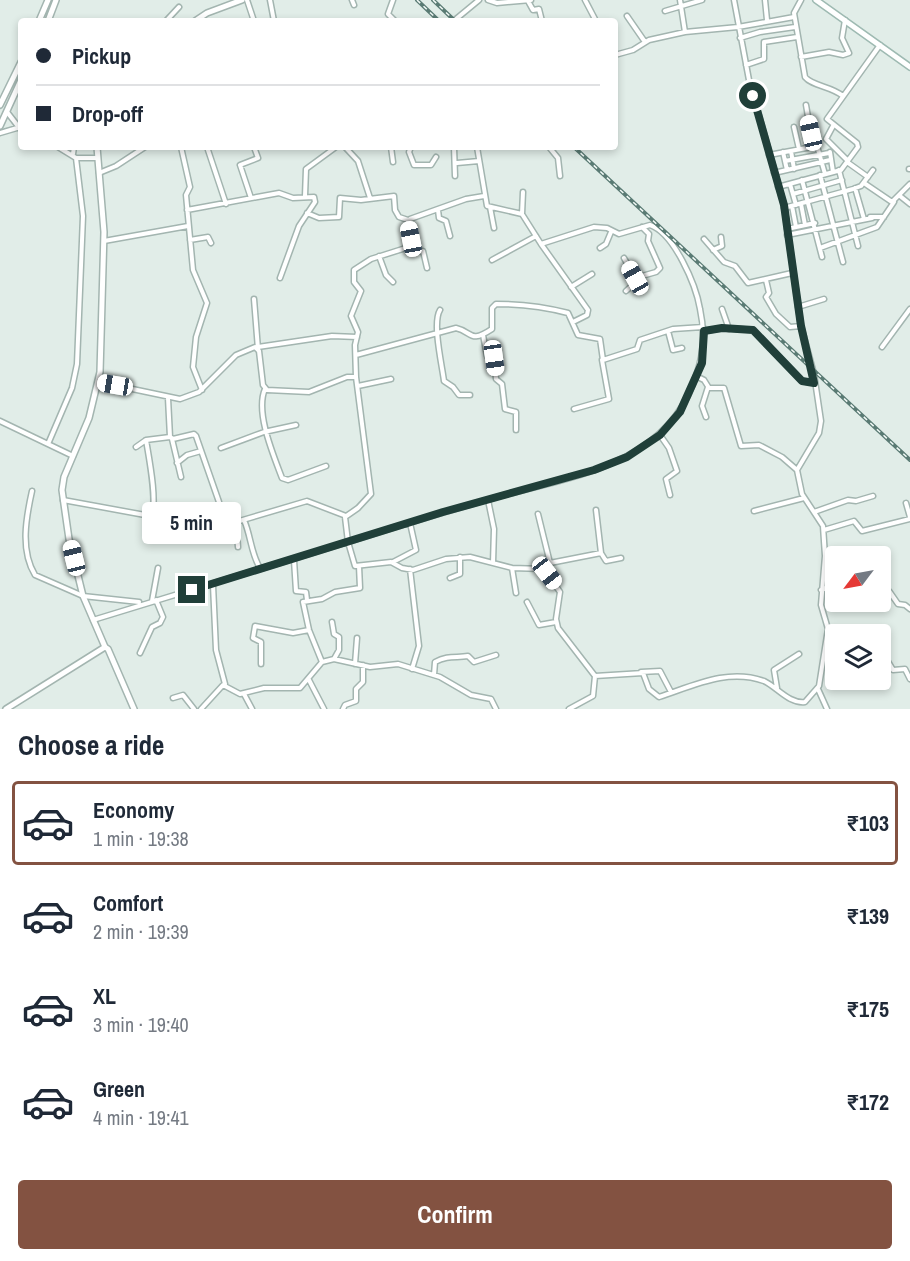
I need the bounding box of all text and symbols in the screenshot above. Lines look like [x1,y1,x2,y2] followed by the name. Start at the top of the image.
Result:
[72,41,131,71] text: Pickup
[739,82,766,109] route start
[72,99,143,129] text: Drop-off
[798,113,824,153] car
[399,220,423,258] car
[618,258,652,298] car
[483,339,505,377] car
[96,373,134,397] car
[142,503,242,545] callout: 5 min
[170,509,213,536] text: 5 min
[61,538,87,578] car
[825,546,891,612] north arrow
[825,546,891,690] map controls
[529,553,565,593] car
[178,576,205,603] route end
[825,624,891,690] button: layers
[18,727,164,763] text: Choose a ride
[93,795,174,825] text: Economy
[21,796,75,850] icon: car
[846,808,889,838] text: ₹103
[93,825,189,852] text: 1 min · 19:38
[93,888,163,918] text: Comfort
[21,889,75,943] icon: car
[846,901,889,931] text: ₹139
[93,918,189,945] text: 2 min · 19:39
[93,981,116,1011] text: XL
[21,982,75,1036] icon: car
[846,994,889,1024] text: ₹175
[93,1011,189,1038] text: 3 min · 19:40
[93,1074,145,1104] text: Green
[21,1075,75,1129] icon: car
[846,1087,889,1117] text: ₹172
[93,1104,189,1131] text: 4 min · 19:41
[18,1180,892,1249] button: Confirm

